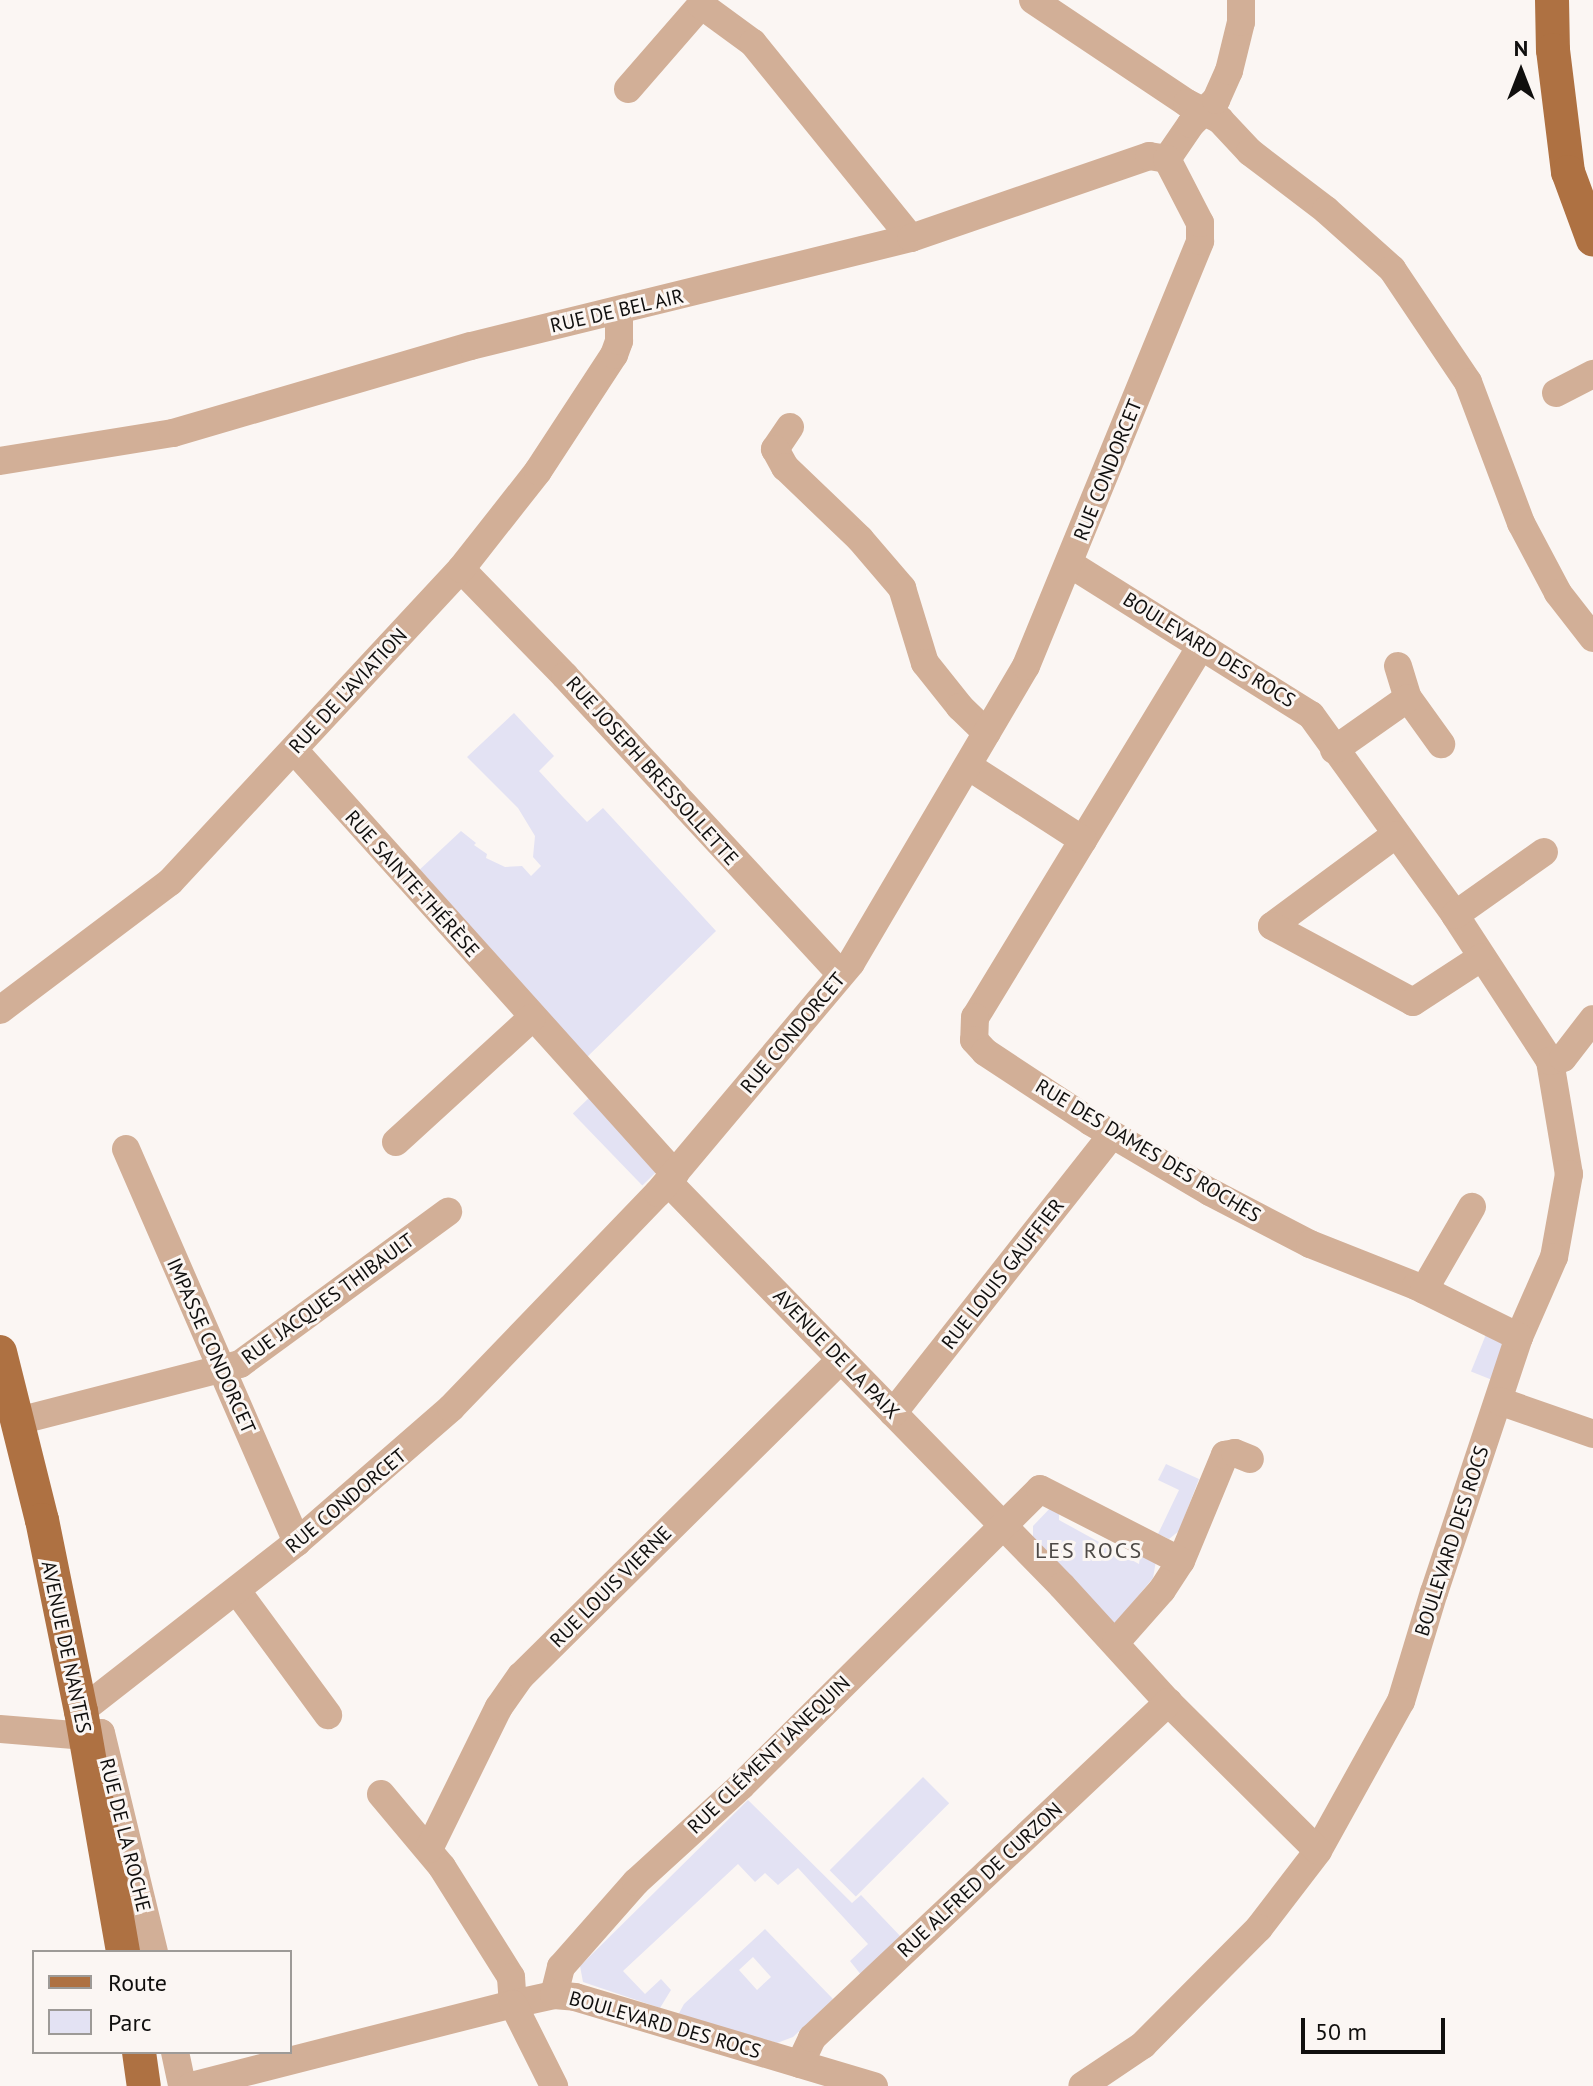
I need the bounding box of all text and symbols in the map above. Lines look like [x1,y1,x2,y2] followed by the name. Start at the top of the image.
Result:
[1481,32,1561,112] north arrow
[1514,34,1528,62] text: N
[547,284,687,338] street label: RUE DE BEL AIR
[1069,396,1147,544] street label: RUE CONDORCET
[1118,587,1300,713] street label: BOULEVARD DES ROCS
[284,623,412,759] street label: RUE DE L'AVIATION
[561,672,743,870] street label: RUE JOSEPH BRESSOLLETTE
[340,806,484,962] street label: RUE SAINTE-THÉRÈSE
[736,968,850,1098] street label: RUE CONDORCET
[1031,1074,1265,1228] street label: RUE DES DAMES DES ROCHES
[937,1194,1069,1354] street label: RUE LOUIS GAUFFIER
[237,1228,419,1370] street label: RUE JACQUES THIBAULT
[161,1255,261,1437] street label: IMPASSE CONDORCET
[768,1284,904,1424] street label: AVENUE DE LA PAIX
[1410,1443,1494,1639] street label: BOULEVARD DES ROCS
[281,1444,411,1558] street label: RUE CONDORCET
[545,1521,677,1653] street label: RUE LOUIS VIERNE
[1035,1538,1143,1564] district label: LES ROCS
[36,1559,96,1735] street label: AVENUE DE NANTES
[682,1671,856,1839] street label: RUE CLÉMENT JANEQUIN
[94,1755,156,1915] street label: RUE DE LA ROCHE
[892,1797,1068,1963] street label: RUE ALFRED DE CURZON
[32,1950,292,2054] legend
[108,1967,167,1998] text: Route
[566,1986,764,2064] street label: BOULEVARD DES ROCS
[1305,2002,1449,2052] scale bar
[108,2007,151,2038] text: Parc
[1315,2016,1367,2047] text: 50 m

